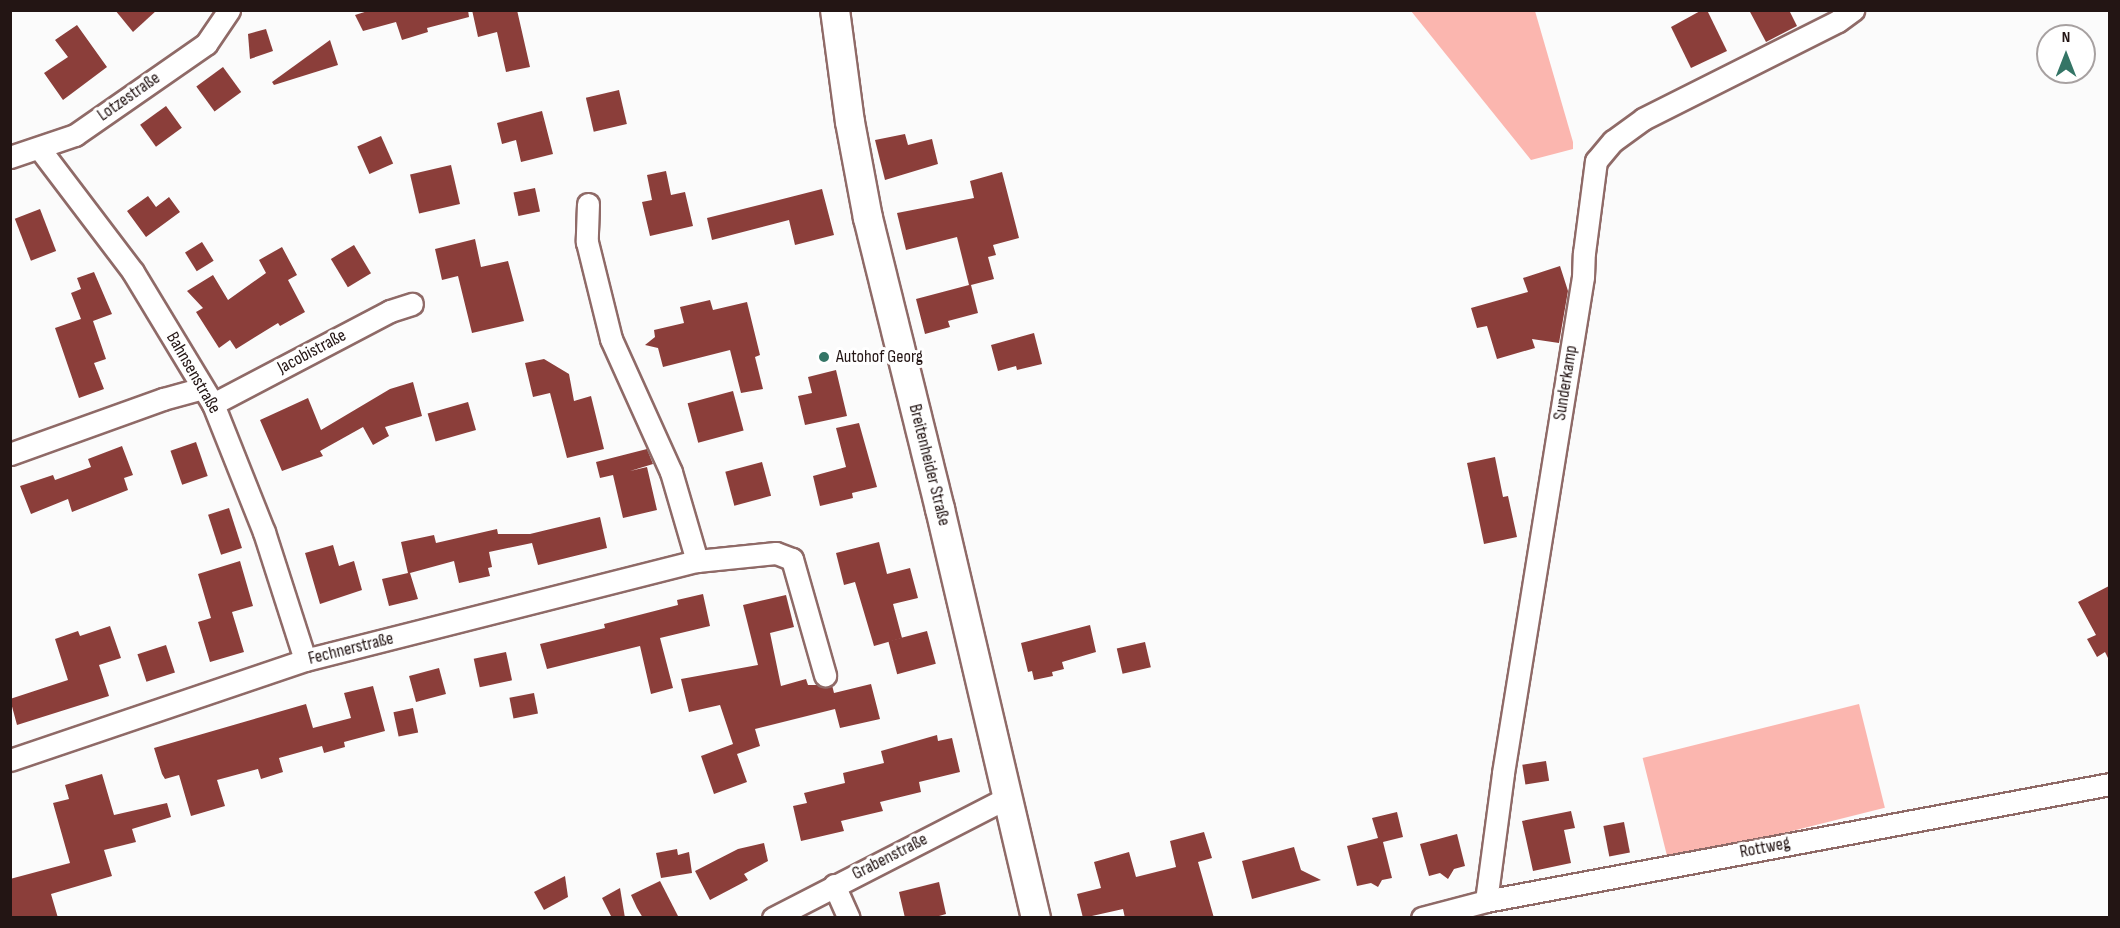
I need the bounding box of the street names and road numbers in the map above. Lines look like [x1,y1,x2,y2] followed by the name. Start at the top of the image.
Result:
[94,68,164,126] street label: Lotzestraße
[274,325,350,379] street label: Jacobistraße
[161,328,225,418] street label: Bahnsenstraße
[1549,344,1583,422] street label: Sunderkamp
[903,402,955,528] street label: Breitenheider Straße
[306,628,396,670] street label: Fechnerstraße
[849,829,931,885] street label: Grabenstraße
[1738,833,1792,863] street label: Rottweg

